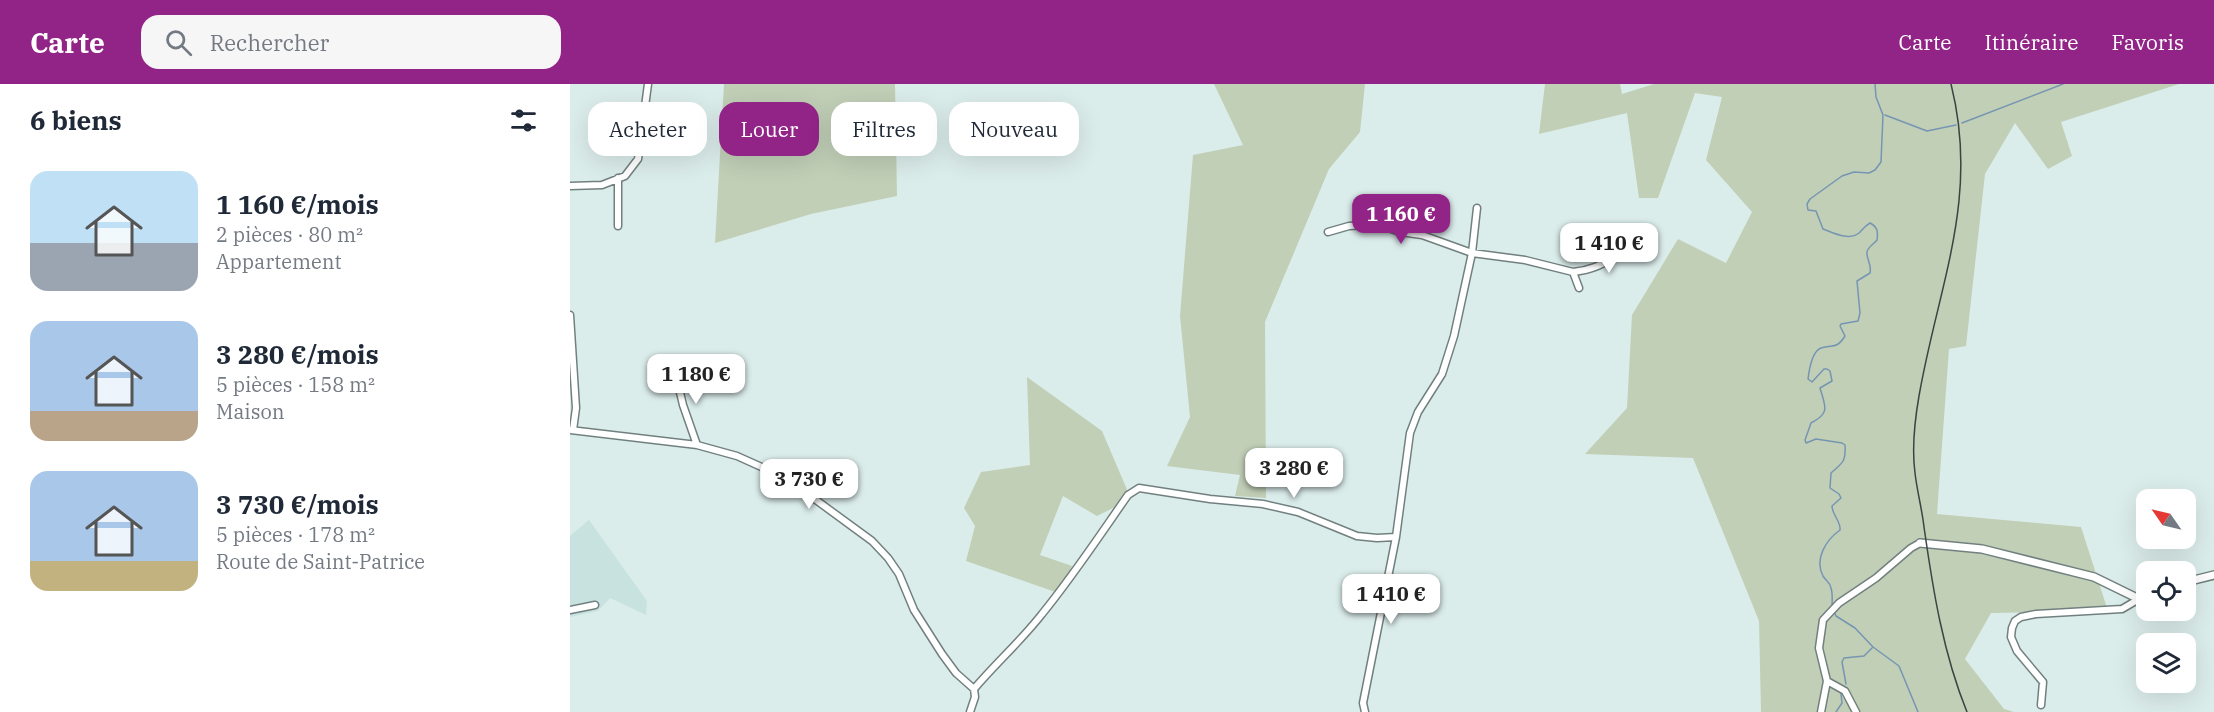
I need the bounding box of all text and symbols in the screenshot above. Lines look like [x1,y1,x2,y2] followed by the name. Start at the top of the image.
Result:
[141,15,561,69] search box
[30,24,105,61] text: Carte
[162,26,195,59] icon: search
[210,28,329,57] text: Rechercher
[1898,28,1952,56] text: Carte
[1985,28,2078,56] text: Itinéraire
[2111,28,2184,56] text: Favoris
[588,102,707,156] chip: Acheter
[719,102,819,156] chip: Louer
[831,102,937,156] chip: Filtres
[949,102,1079,156] chip: Nouveau
[30,103,122,137] text: 6 biens
[507,104,540,137] icon: filters
[216,187,379,221] text: 1 160 €/mois
[1346,194,1456,245] pin: 1 160 €
[78,195,150,267] icon: home
[1366,200,1436,227] text: 1 160 €
[216,221,363,248] text: 2 pièces · 80 m²
[1554,223,1664,274] pin: 1 410 €
[1574,229,1644,256] text: 1 410 €
[216,248,342,275] text: Appartement
[216,337,379,371] text: 3 280 €/mois
[78,345,150,417] icon: home
[641,354,751,405] pin: 1 180 €
[661,360,731,387] text: 1 180 €
[216,371,375,398] text: 5 pièces · 158 m²
[216,398,284,425] text: Maison
[1239,448,1349,499] pin: 3 280 €
[1259,454,1329,481] text: 3 280 €
[754,459,864,510] pin: 3 730 €
[774,465,844,492] text: 3 730 €
[216,487,379,521] text: 3 730 €/mois
[2136,489,2196,549] north arrow
[2136,489,2196,693] map controls
[78,495,150,567] icon: home
[216,521,375,548] text: 5 pièces · 178 m²
[216,548,425,575] text: Route de Saint-Patrice
[2136,561,2196,621] button: locate
[1336,574,1446,625] pin: 1 410 €
[1356,580,1426,607] text: 1 410 €
[2136,633,2196,693] button: layers

